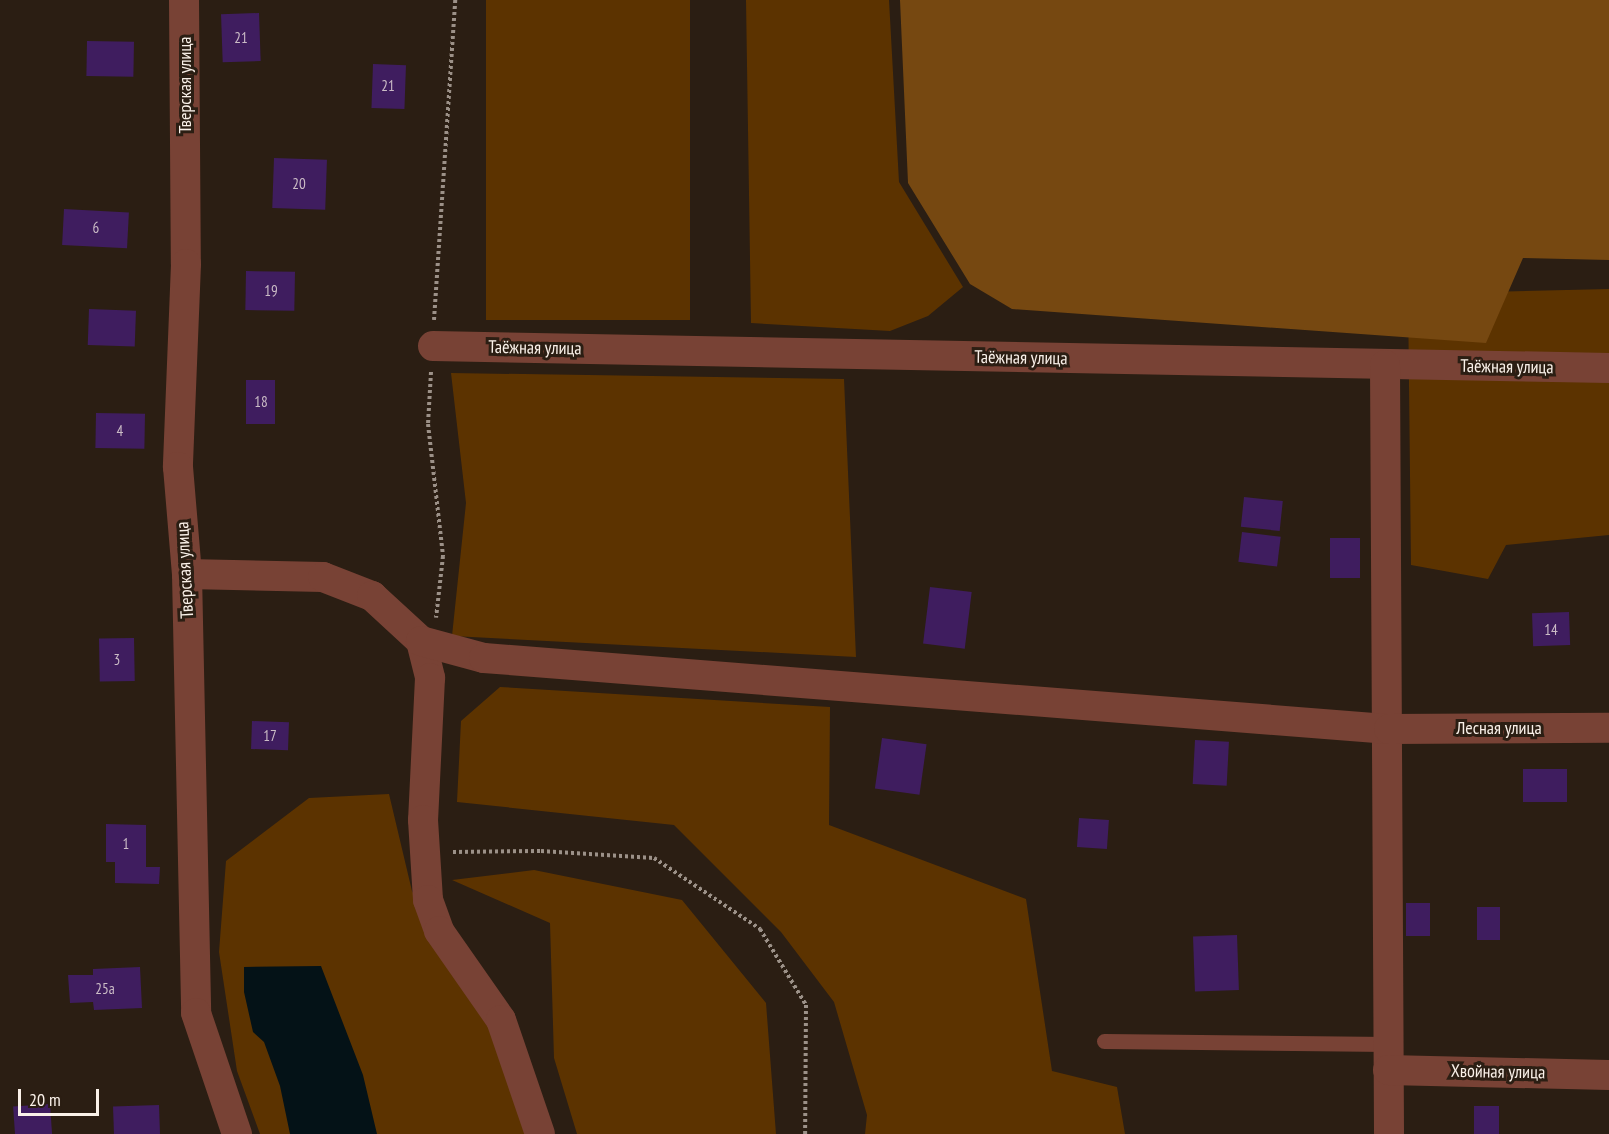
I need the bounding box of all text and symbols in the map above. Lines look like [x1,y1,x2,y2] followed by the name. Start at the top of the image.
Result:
[234,29,248,47] house number: 21
[174,36,196,134] street label: Тверская улица
[381,77,395,95] house number: 21
[292,175,306,193] house number: 20
[93,219,99,237] house number: 6
[264,282,278,300] house number: 19
[488,336,582,360] street label: Таёжная улица
[974,346,1068,370] street label: Таёжная улица
[1460,355,1554,379] street label: Таёжная улица
[254,393,268,411] house number: 18
[117,422,123,440] house number: 4
[172,521,198,619] street label: Тверская улица
[1544,621,1558,639] house number: 14
[114,651,120,669] house number: 3
[1456,717,1542,739] street label: Лесная улица
[263,727,277,745] house number: 17
[123,835,129,853] house number: 1
[95,980,115,998] house number: 25а
[1450,1060,1546,1084] street label: Хвойная улица
[21,1077,102,1115] scale bar
[29,1088,61,1111] text: 20 m

